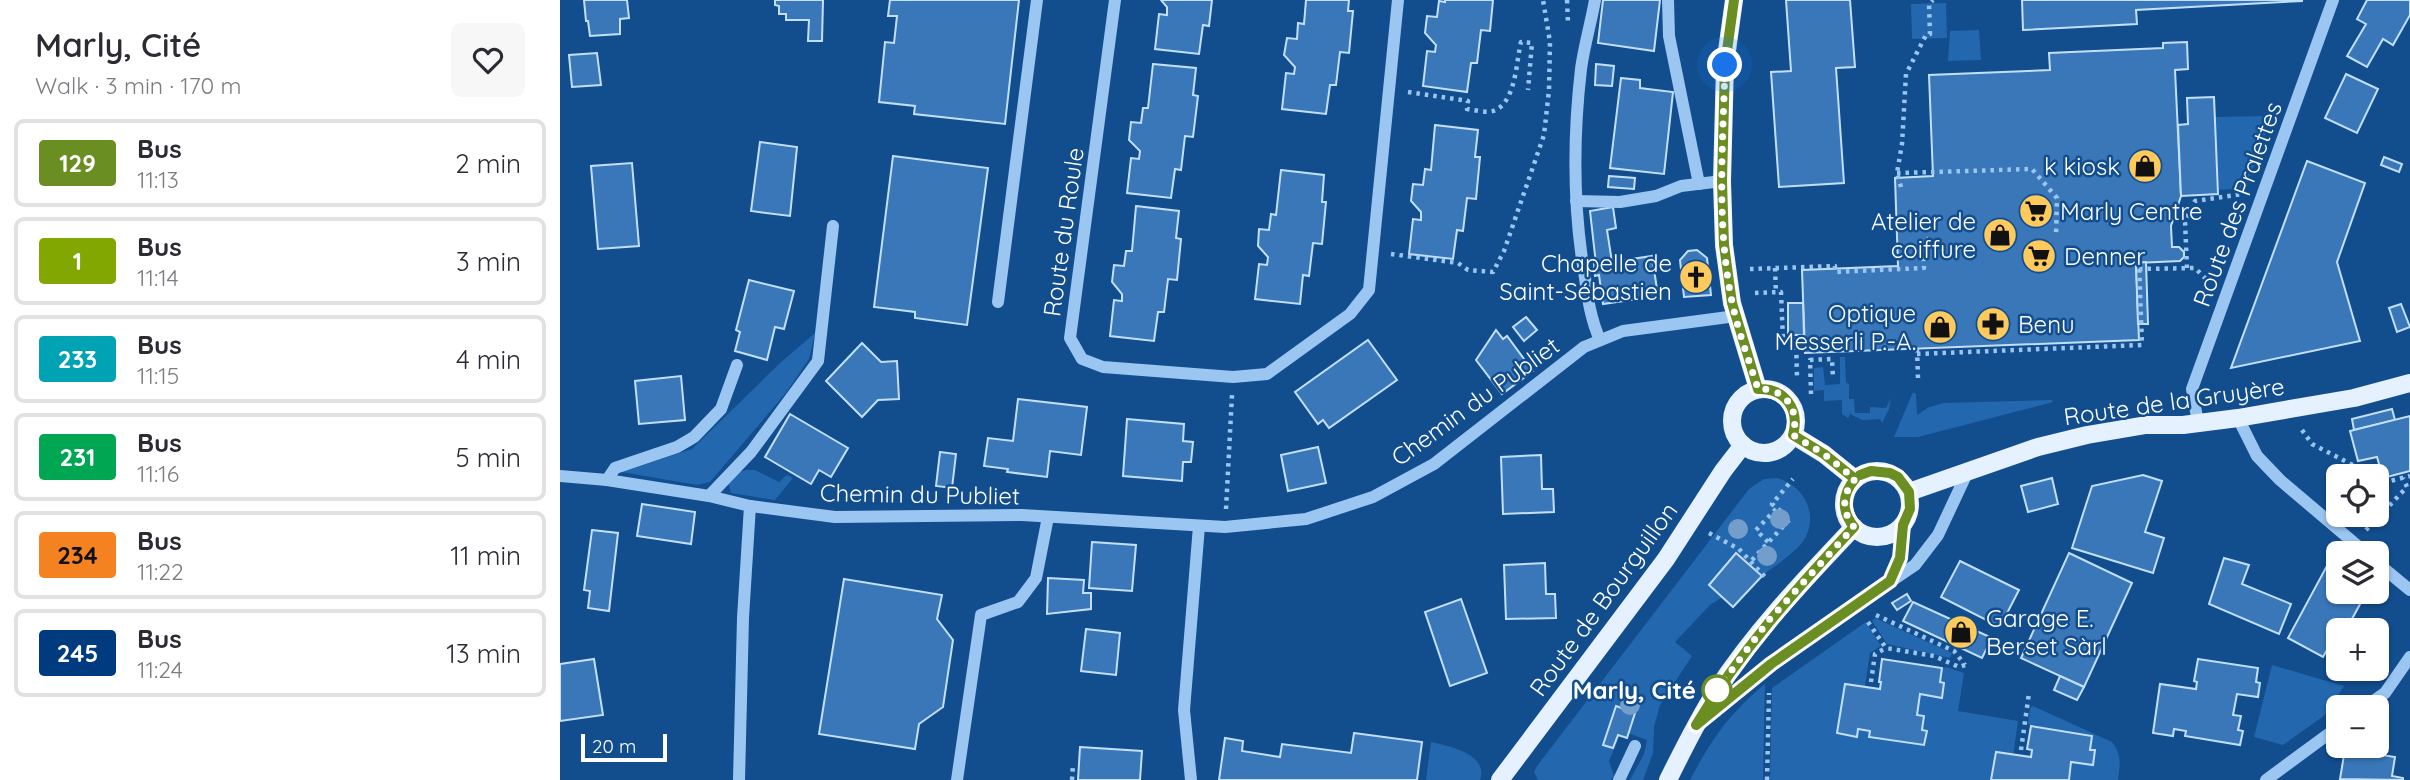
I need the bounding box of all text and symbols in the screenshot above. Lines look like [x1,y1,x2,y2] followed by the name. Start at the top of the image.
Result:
[451,23,525,97] button: heart
[35,24,201,65] text: Marly, Cité
[1707,47,1742,82] your location
[35,71,241,100] text: Walk · 3 min · 170 m
[2186,97,2288,311] street label: Route des Pralettes
[137,132,182,165] text: Bus
[1036,146,1090,318] street label: Route du Roule
[455,147,521,180] text: 2 min
[2126,147,2164,185] shop icon: k kiosk
[59,148,96,178] text: 129
[2044,151,2120,181] place label: k kiosk
[137,165,179,194] text: 11:13
[2017,192,2055,230] supermarket icon: Marly Centre
[2060,196,2203,226] place label: Marly Centre
[1871,206,1976,264] place label: Atelier de coiffure
[1981,216,2019,254] shop icon: Atelier de coiffure
[137,230,182,263] text: Bus
[2020,237,2058,275] supermarket icon: Denner
[2064,241,2146,271] place label: Denner
[456,245,521,278] text: 3 min
[73,246,82,276] text: 1
[1499,248,1672,306] place label: Chapelle de Saint-Sébastien
[1677,258,1715,296] church icon: Chapelle de Saint-Sébastien
[137,263,179,292] text: 11:14
[1775,298,1916,356] place label: Optique Messerli P.-A.
[1974,305,2012,343] pharmacy icon: Benu
[1921,308,1959,346] shop icon: Optique Messerli P.-A.
[2018,309,2075,339] place label: Benu
[137,328,182,361] text: Bus
[1385,330,1565,472] street label: Chemin du Publiet
[456,343,521,376] text: 4 min
[58,344,97,374] text: 233
[137,361,179,390] text: 11:15
[2062,371,2286,431] street label: Route de la Gruyère
[137,426,182,459] text: Bus
[455,441,521,474] text: 5 min
[60,442,95,472] text: 231
[137,459,179,488] text: 11:16
[2326,464,2389,758] map controls
[2326,464,2389,527] button: locate
[820,477,1020,511] street label: Chemin du Publiet
[1523,496,1683,702] street label: Route de Bourguillon
[137,524,182,557] text: Bus
[450,539,521,572] text: 11 min
[57,540,98,570] text: 234
[2326,541,2389,604] button: layers
[137,557,184,586] text: 11:22
[1986,603,2107,661] place label: Garage E. Berset Sàrl
[1942,613,1980,651] shop icon: Garage E. Berset Sàrl
[2326,618,2389,681] button: +
[137,622,182,655] text: Bus
[446,637,521,670] text: 13 min
[57,638,98,668] text: 245
[137,655,183,684] text: 11:24
[1573,675,1696,705] place label: Marly, Cité
[1702,675,1732,705] marker: Marly, Cité
[2326,695,2389,758] button: −
[581,731,667,763] scale bar
[592,734,636,758] text: 20 m

